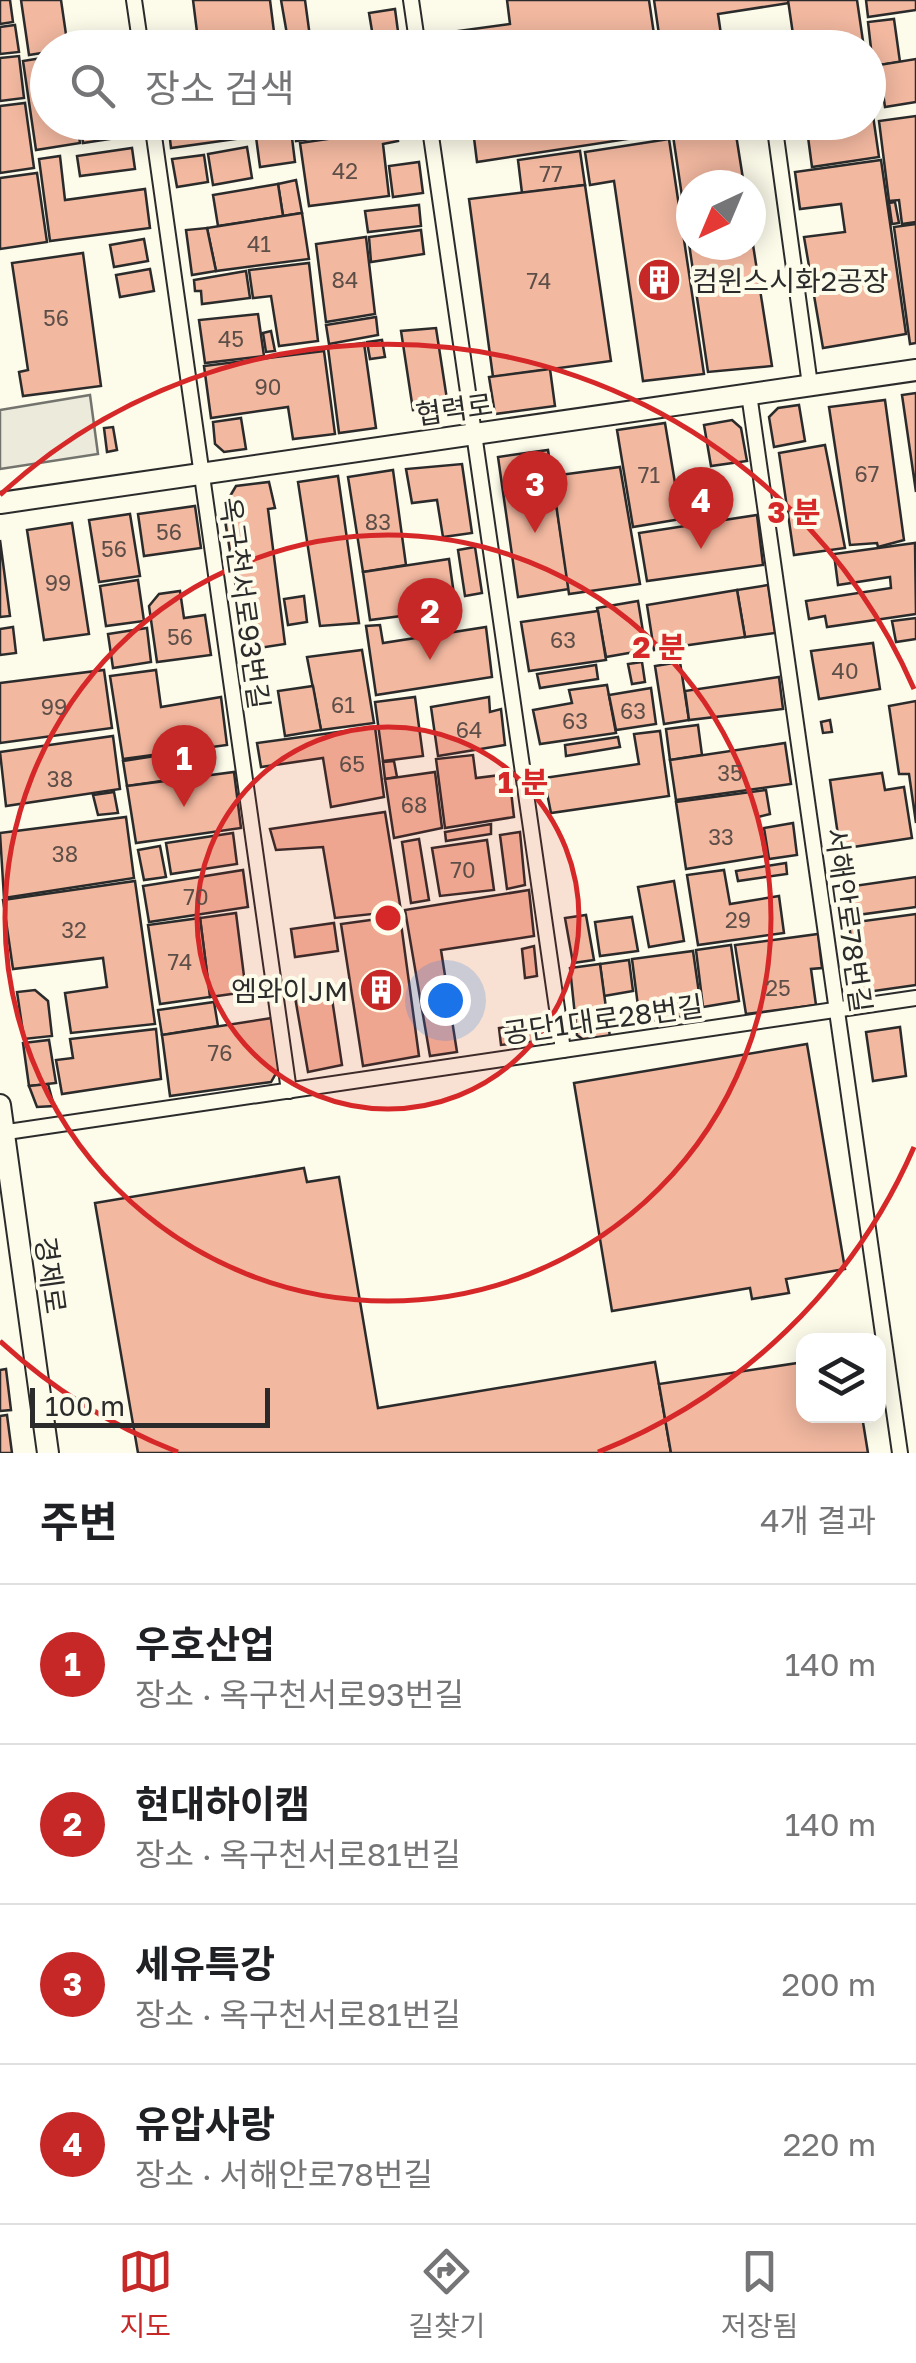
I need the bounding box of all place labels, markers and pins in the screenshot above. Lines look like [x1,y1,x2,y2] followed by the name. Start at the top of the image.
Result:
[636,257,682,303] building icon: 컴윈스시화2공장
[692,264,889,297] place label: 컴윈스시화2공장
[502,450,568,533] pin: 3
[668,466,734,549] pin: 4
[398,578,462,660] pin: 2
[152,724,216,807] pin: 1
[370,900,406,936] centre of rings
[358,967,404,1013] building icon: 엠와이JM
[231,974,348,1007] place label: 엠와이JM

